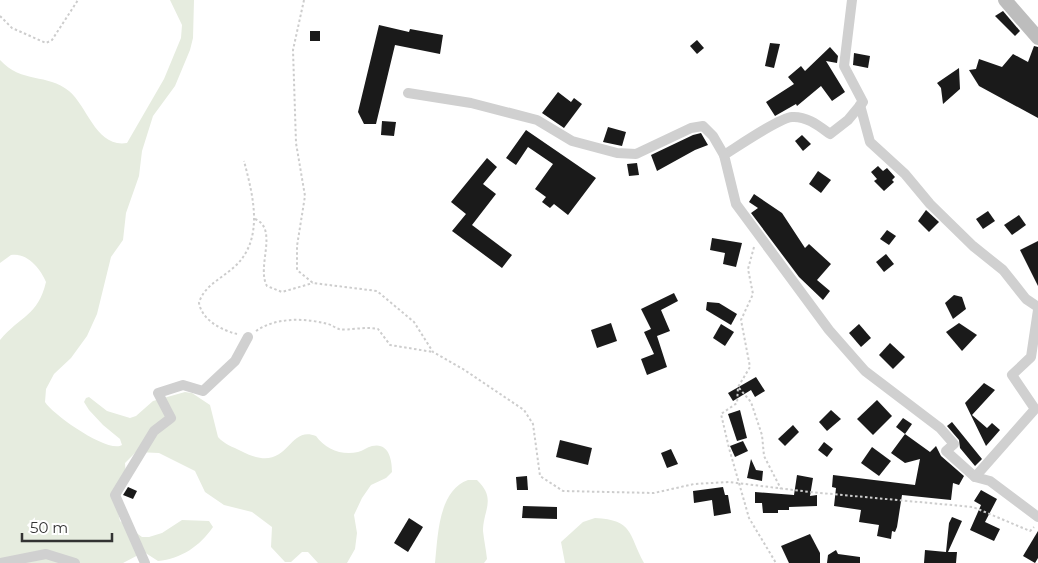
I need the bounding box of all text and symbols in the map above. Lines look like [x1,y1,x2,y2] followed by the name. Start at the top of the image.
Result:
[22,510,112,542] scale bar
[30,518,68,537] text: 50 m

